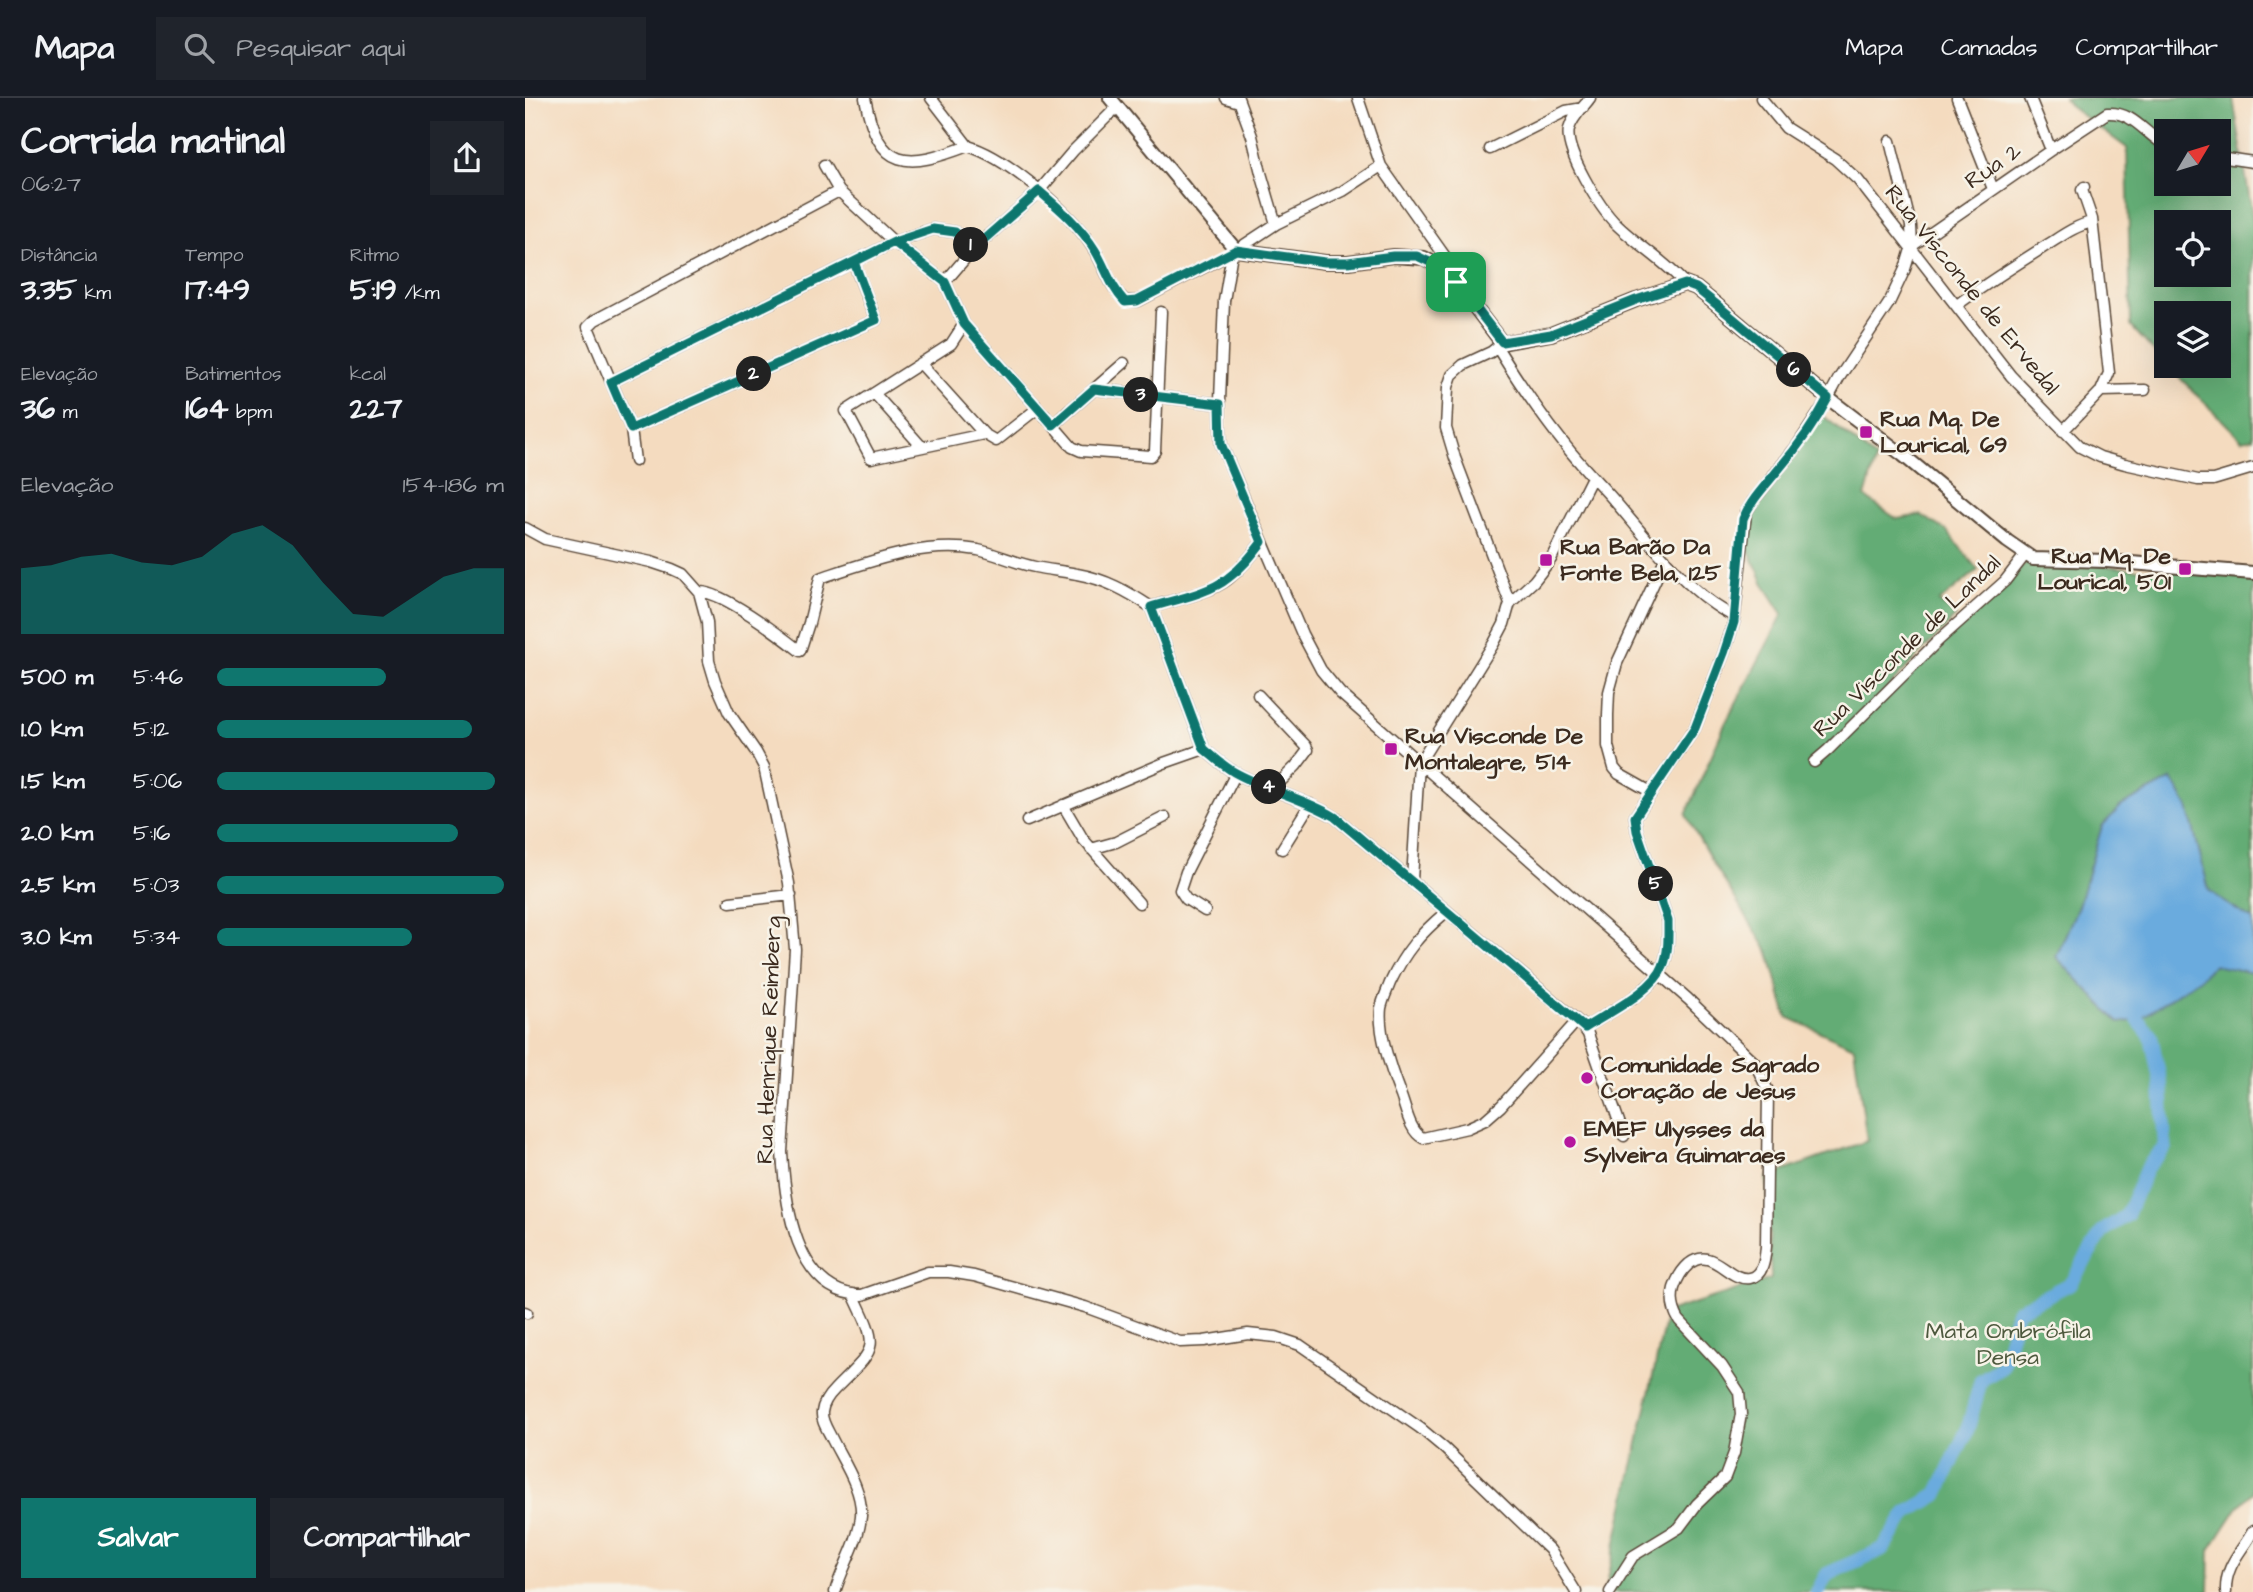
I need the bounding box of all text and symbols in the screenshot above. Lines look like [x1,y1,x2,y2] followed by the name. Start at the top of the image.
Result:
[156,17,646,80] search box
[35,25,114,71] text: Mapa
[180,29,218,67] icon: search
[236,30,405,66] text: Pesquisar aqui
[1845,31,1903,65] text: Mapa
[1941,31,2038,65] text: Camadas
[2076,31,2218,65] text: Compartilhar
[21,116,285,168] text: Corrida matinal
[2154,119,2231,196] north arrow
[2154,119,2231,378] map controls
[430,121,504,195] button: share
[1958,135,2028,197] street label: Rua 2
[21,168,81,200] text: 06:27
[1877,178,2067,402] street label: Rua Visconde de Ervedal
[2154,210,2231,287] button: locate
[953,228,989,262] pin: 1
[969,231,972,258] text: 1
[21,242,97,269] text: Distância
[185,242,244,269] text: Tempo
[350,242,399,269] text: Ritmo
[1426,252,1486,312] pin
[1437,263,1475,301] icon: arrive
[21,269,77,311] text: 3.35
[185,269,250,311] text: 17:49
[350,269,397,311] text: 5:19
[77,280,111,307] text: km
[397,280,440,307] text: /km
[2154,301,2231,378] button: layers
[1777,352,1811,388] pin: 6
[737,356,771,392] pin: 2
[1788,356,1799,383] text: 6
[748,360,759,387] text: 2
[21,361,97,388] text: Elevação
[185,361,282,388] text: Batimentos
[350,361,386,388] text: kcal
[1123,378,1159,412] pin: 3
[1136,381,1145,408] text: 3
[21,388,55,430] text: 36
[185,388,228,430] text: 164
[350,388,402,430] text: 227
[55,399,77,426] text: m
[228,399,272,426] text: bpm
[1880,403,2007,461] place label: Rua Mq. De Lourical, 69
[1858,424,1874,440] marker: Rua Mq. De Lourical, 69
[21,469,114,501] text: Elevação
[403,469,504,501] text: 154–186 m
[1560,531,1722,589] place label: Rua Barão Da Fonte Bela, 125
[2037,540,2172,598] place label: Rua Mq. De Lourical, 501
[1806,547,2008,745] street label: Rua Visconde de Landal
[1538,552,1554,568] marker: Rua Barão Da Fonte Bela, 125
[2177,561,2193,577] marker: Rua Mq. De Lourical, 501
[21,661,93,693] text: 500 m
[133,661,183,693] text: 5:46
[21,713,83,745] text: 1.0 km
[133,713,169,745] text: 5:12
[1405,720,1584,779] place label: Rua Visconde De Montalegre, 514
[1383,741,1399,757] marker: Rua Visconde De Montalegre, 514
[21,765,85,797] text: 1.5 km
[133,765,182,797] text: 5:06
[1251,770,1287,804] pin: 4
[1262,773,1275,800] text: 4
[21,817,93,849] text: 2.0 km
[133,817,171,849] text: 5:16
[1639,866,1673,902] pin: 5
[21,869,95,901] text: 2.5 km
[133,869,179,901] text: 5:03
[1649,870,1662,897] text: 5
[749,915,790,1165] street label: Rua Henrique Reimberg
[21,921,92,953] text: 3.0 km
[133,921,180,953] text: 5:34
[1601,1049,1819,1107] place label: Comunidade Sagrado Coração de Jesus
[1579,1070,1595,1086] marker: Comunidade Sagrado Coração de Jesus
[1583,1113,1786,1173] place label: EMEF Ulysses da Sylveira Guimaraes
[1562,1134,1578,1150] marker: EMEF Ulysses da Sylveira Guimaraes
[1925,1315,2091,1373] park label: Mata Ombrófila Densa
[21,1498,256,1578] button: Salvar
[270,1498,504,1578] button: Compartilhar

